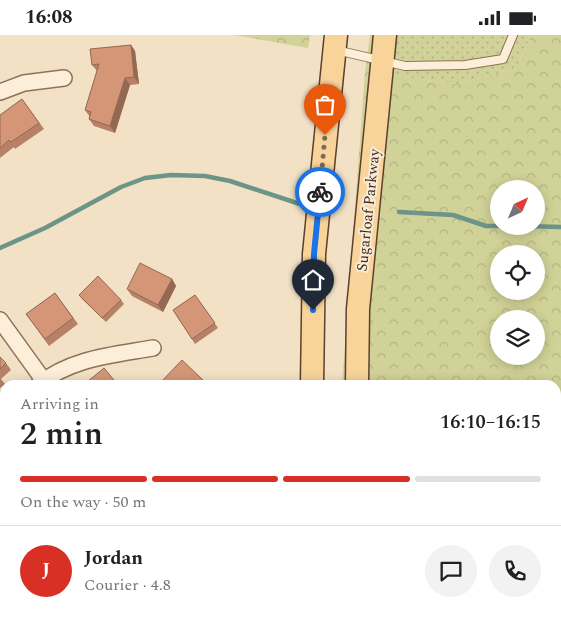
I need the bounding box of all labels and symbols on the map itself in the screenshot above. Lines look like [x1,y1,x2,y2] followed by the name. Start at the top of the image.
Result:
[304,84,346,135] pin
[351,147,386,272] street label: Sugarloaf Parkway
[295,167,345,217] courier
[490,180,545,235] north arrow
[292,259,334,310] pin

